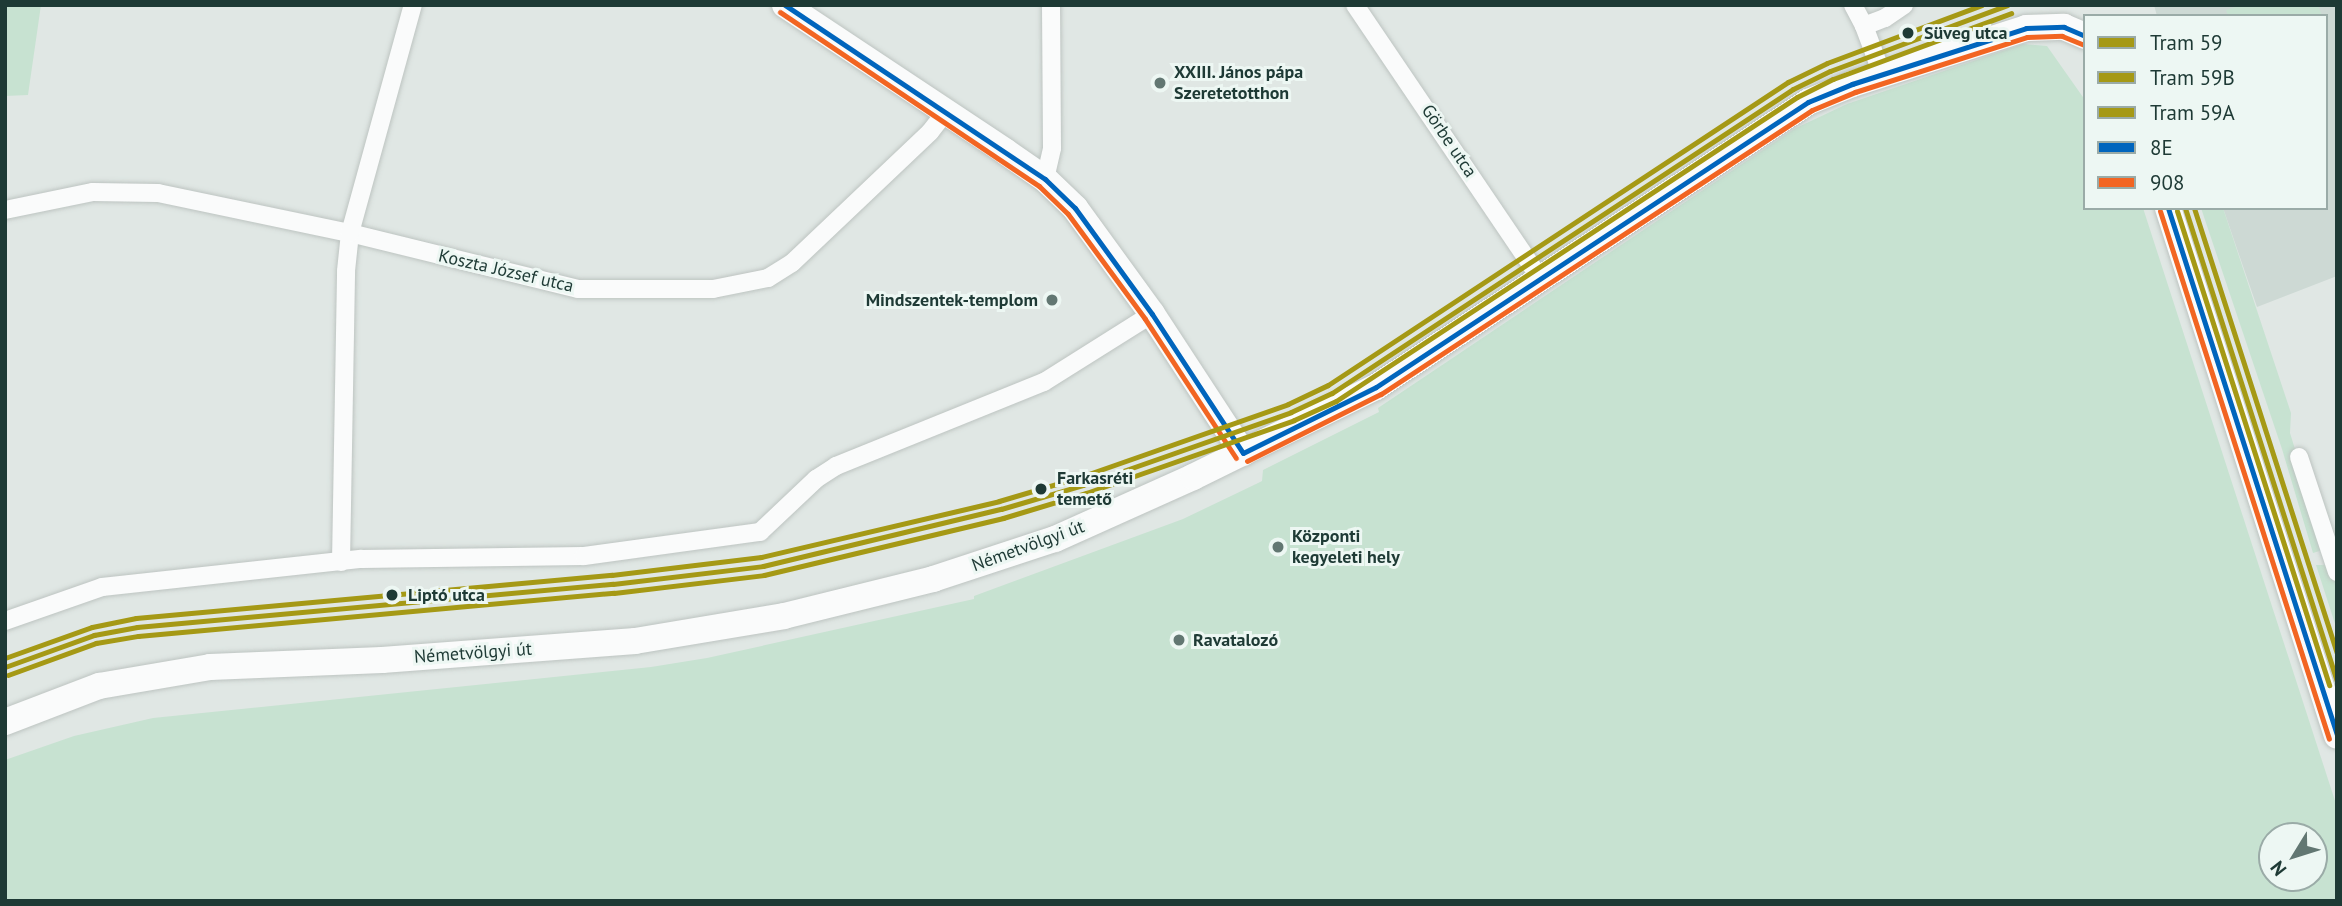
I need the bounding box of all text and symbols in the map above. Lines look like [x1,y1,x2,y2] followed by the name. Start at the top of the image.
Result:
[2083,14,2328,210] legend
[1924,22,2008,44] place label: Süveg utca
[1898,23,1918,43] marker: Süveg utca
[2150,29,2223,56] text: Tram 59
[1174,62,1304,104] place label: XXIII. János pápa Szeretetotthon
[2150,64,2235,91] text: Tram 59B
[1152,75,1168,91] marker: XXIII. János pápa Szeretetotthon
[2150,99,2235,126] text: Tram 59A
[1417,101,1481,181] street label: Görbe utca
[2150,134,2173,161] text: 8E
[2150,169,2184,196] text: 908
[436,245,576,297] street label: Koszta József utca
[866,289,1038,311] place label: Mindszentek-templom
[1044,292,1060,308] marker: Mindszentek-templom
[1057,468,1133,510] place label: Farkasréti temető
[1031,479,1051,499] marker: Farkasréti temető
[969,516,1087,576] street label: Németvölgyi út
[1292,526,1400,568] place label: Központi kegyeleti hely
[1270,539,1286,555] marker: Központi kegyeleti hely
[408,584,485,606] place label: Liptó utca
[382,585,402,605] marker: Liptó utca
[1193,629,1278,651] place label: Ravatalozó
[1171,632,1187,648] marker: Ravatalozó
[413,638,533,668] street label: Németvölgyi út
[2258,822,2328,892] north arrow
[2265,856,2291,881] text: N

